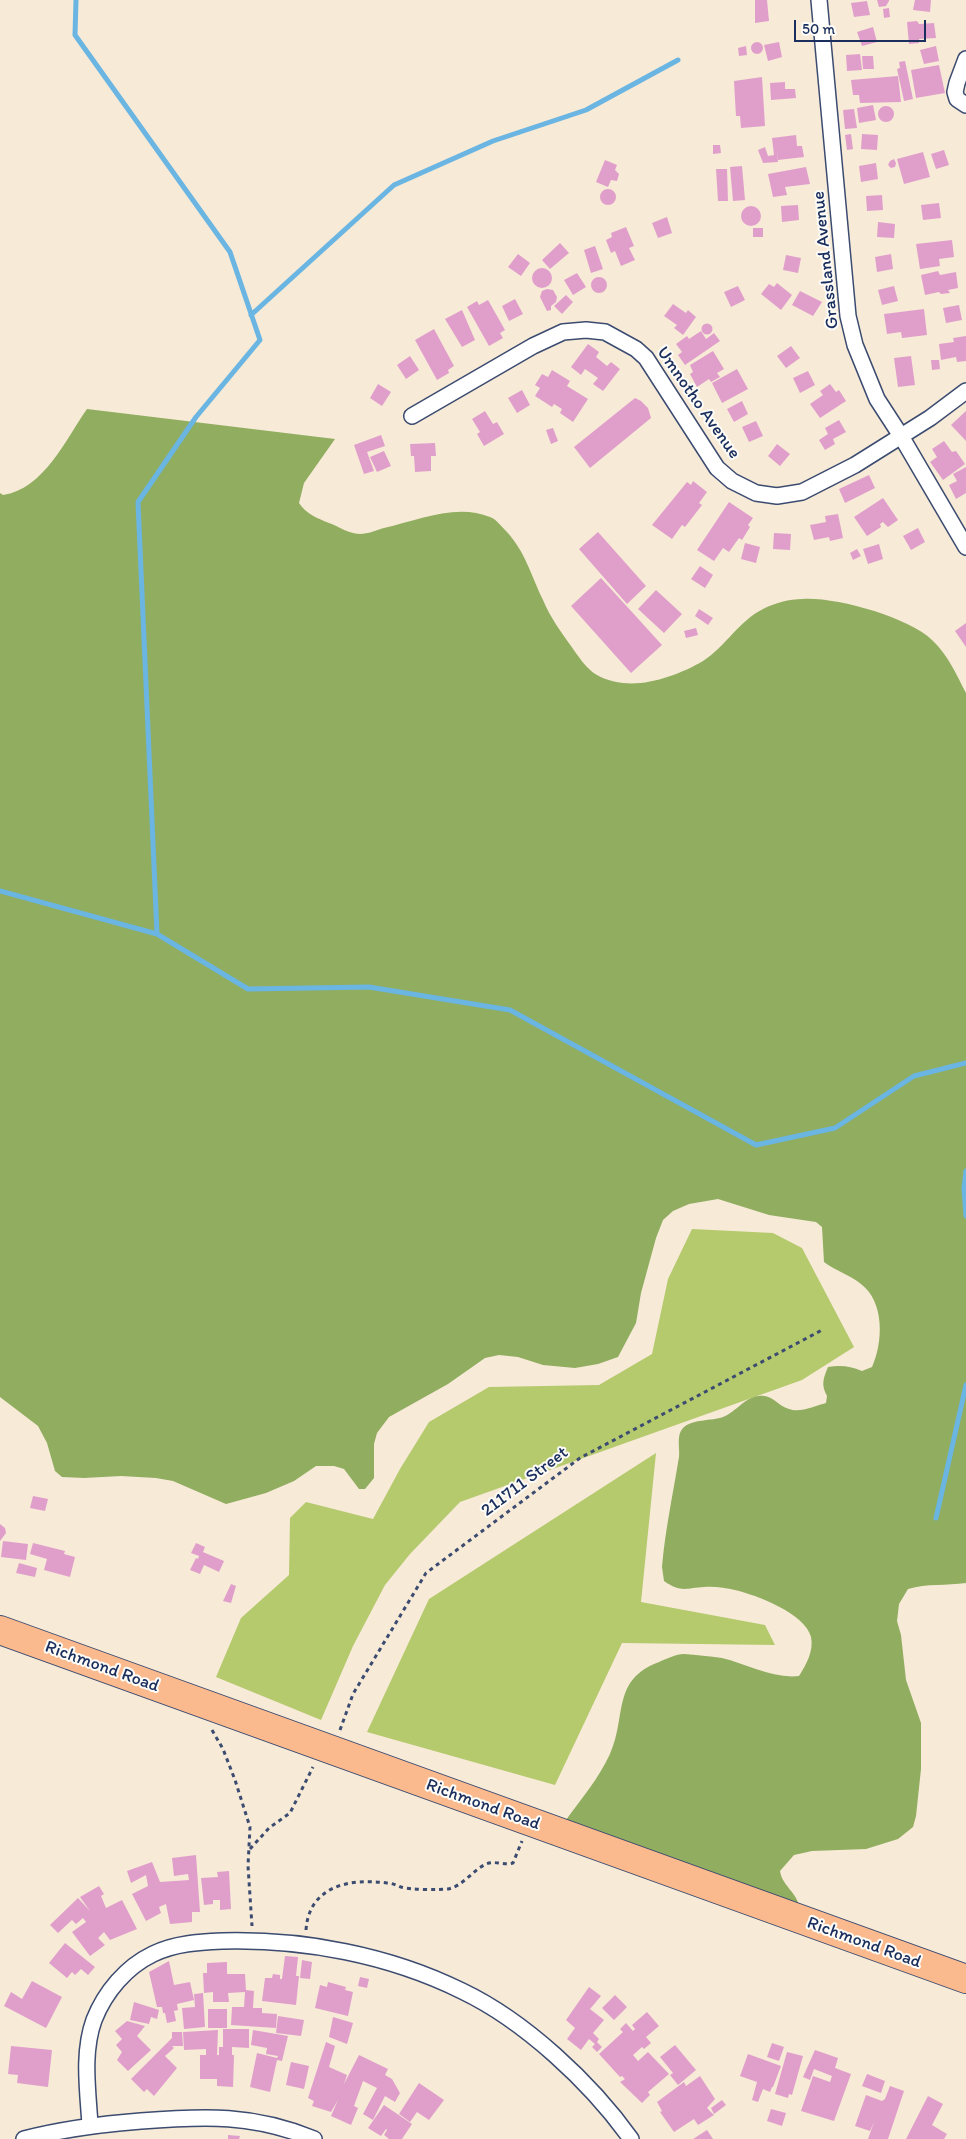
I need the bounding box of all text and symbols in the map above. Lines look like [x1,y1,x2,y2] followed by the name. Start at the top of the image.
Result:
[796,10,928,42] scale bar
[802,20,835,38] text: 50 m
[808,190,844,330] street label: Grassland Avenue
[651,343,745,463] street label: Umnotho Avenue
[477,1442,573,1522] street label: 211711 Street
[42,1636,162,1698] street label: Richmond Road
[423,1774,543,1836] street label: Richmond Road
[804,1912,924,1974] street label: Richmond Road

